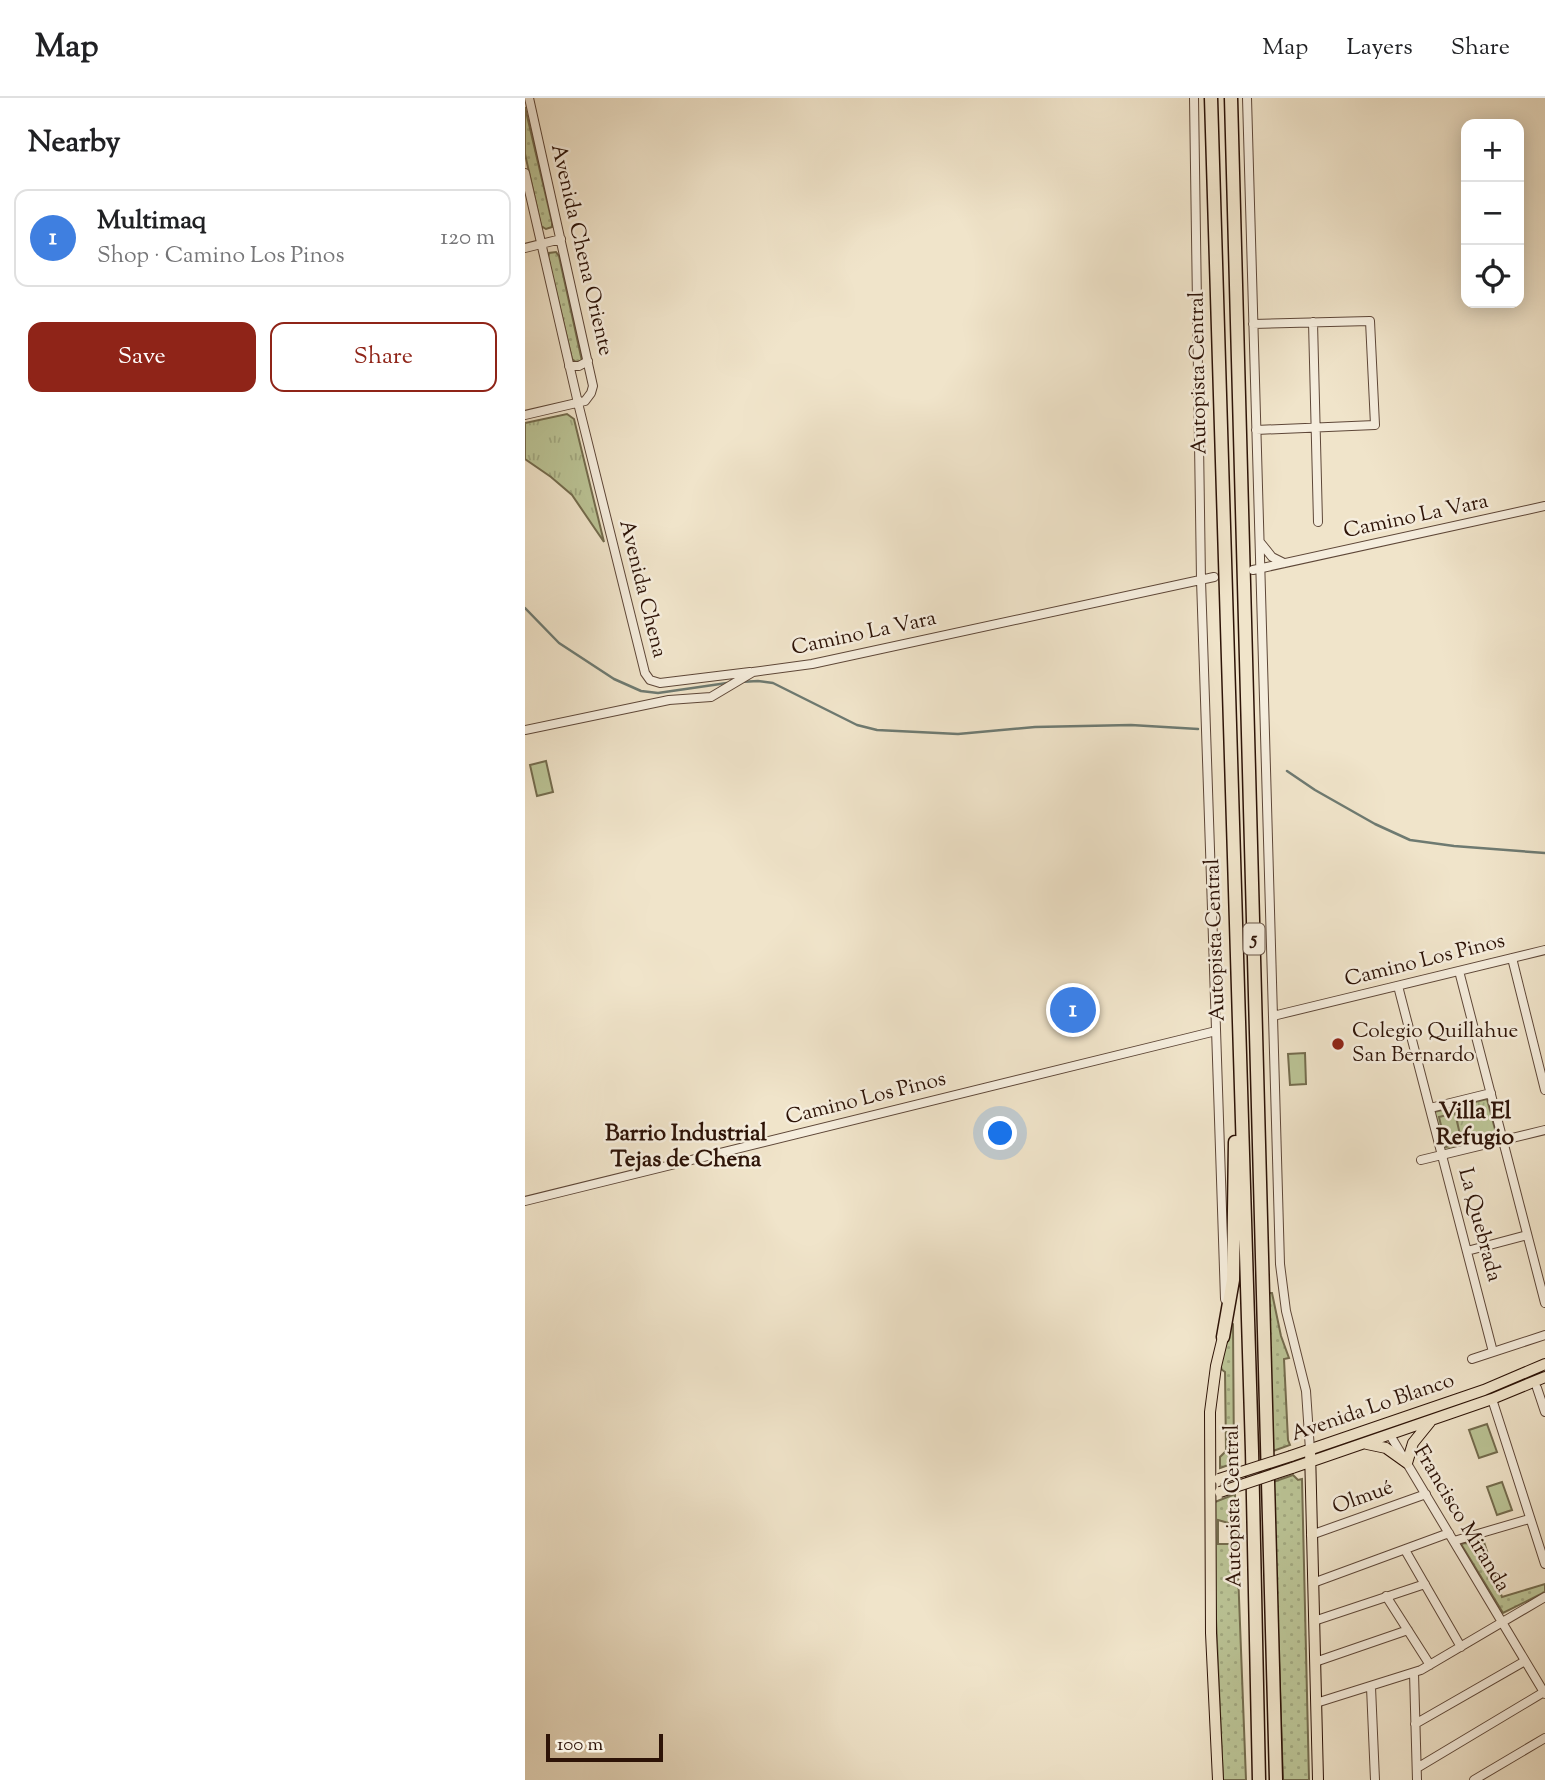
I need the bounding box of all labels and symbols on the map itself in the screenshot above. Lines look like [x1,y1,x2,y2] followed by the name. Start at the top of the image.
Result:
[542,141,620,359] street label: Avenida Chena Oriente
[1183,291,1215,455] street label: Autopista Central
[1341,487,1491,547] street label: Camino La Vara
[610,517,674,661] street label: Avenida Chena
[789,604,939,664] street label: Camino La Vara
[1198,858,1234,1022] street label: Autopista Central
[1243,924,1265,954] road number: 5
[1342,927,1508,995] street label: Camino Los Pinos
[1050,984,1096,1036] pin: 1
[1352,1017,1518,1071] place label: Colegio Quillahue San Bernardo
[1330,1036,1346,1052] marker: Colegio Quillahue San Bernardo
[783,1065,949,1133] street label: Camino Los Pinos
[1436,1096,1514,1155] district label: Villa El Refugio
[983,1116,1017,1150] your location
[605,1118,768,1177] district label: Barrio Industrial Tejas de Chena
[1449,1165,1509,1285] street label: La Quebrada
[1287,1366,1459,1450] street label: Avenida Lo Blanco
[1218,1424,1250,1588] street label: Autopista Central
[1405,1440,1517,1598] street label: Francisco Miranda
[1328,1473,1398,1523] street label: Olmué
[546,1731,663,1763] scale bar

